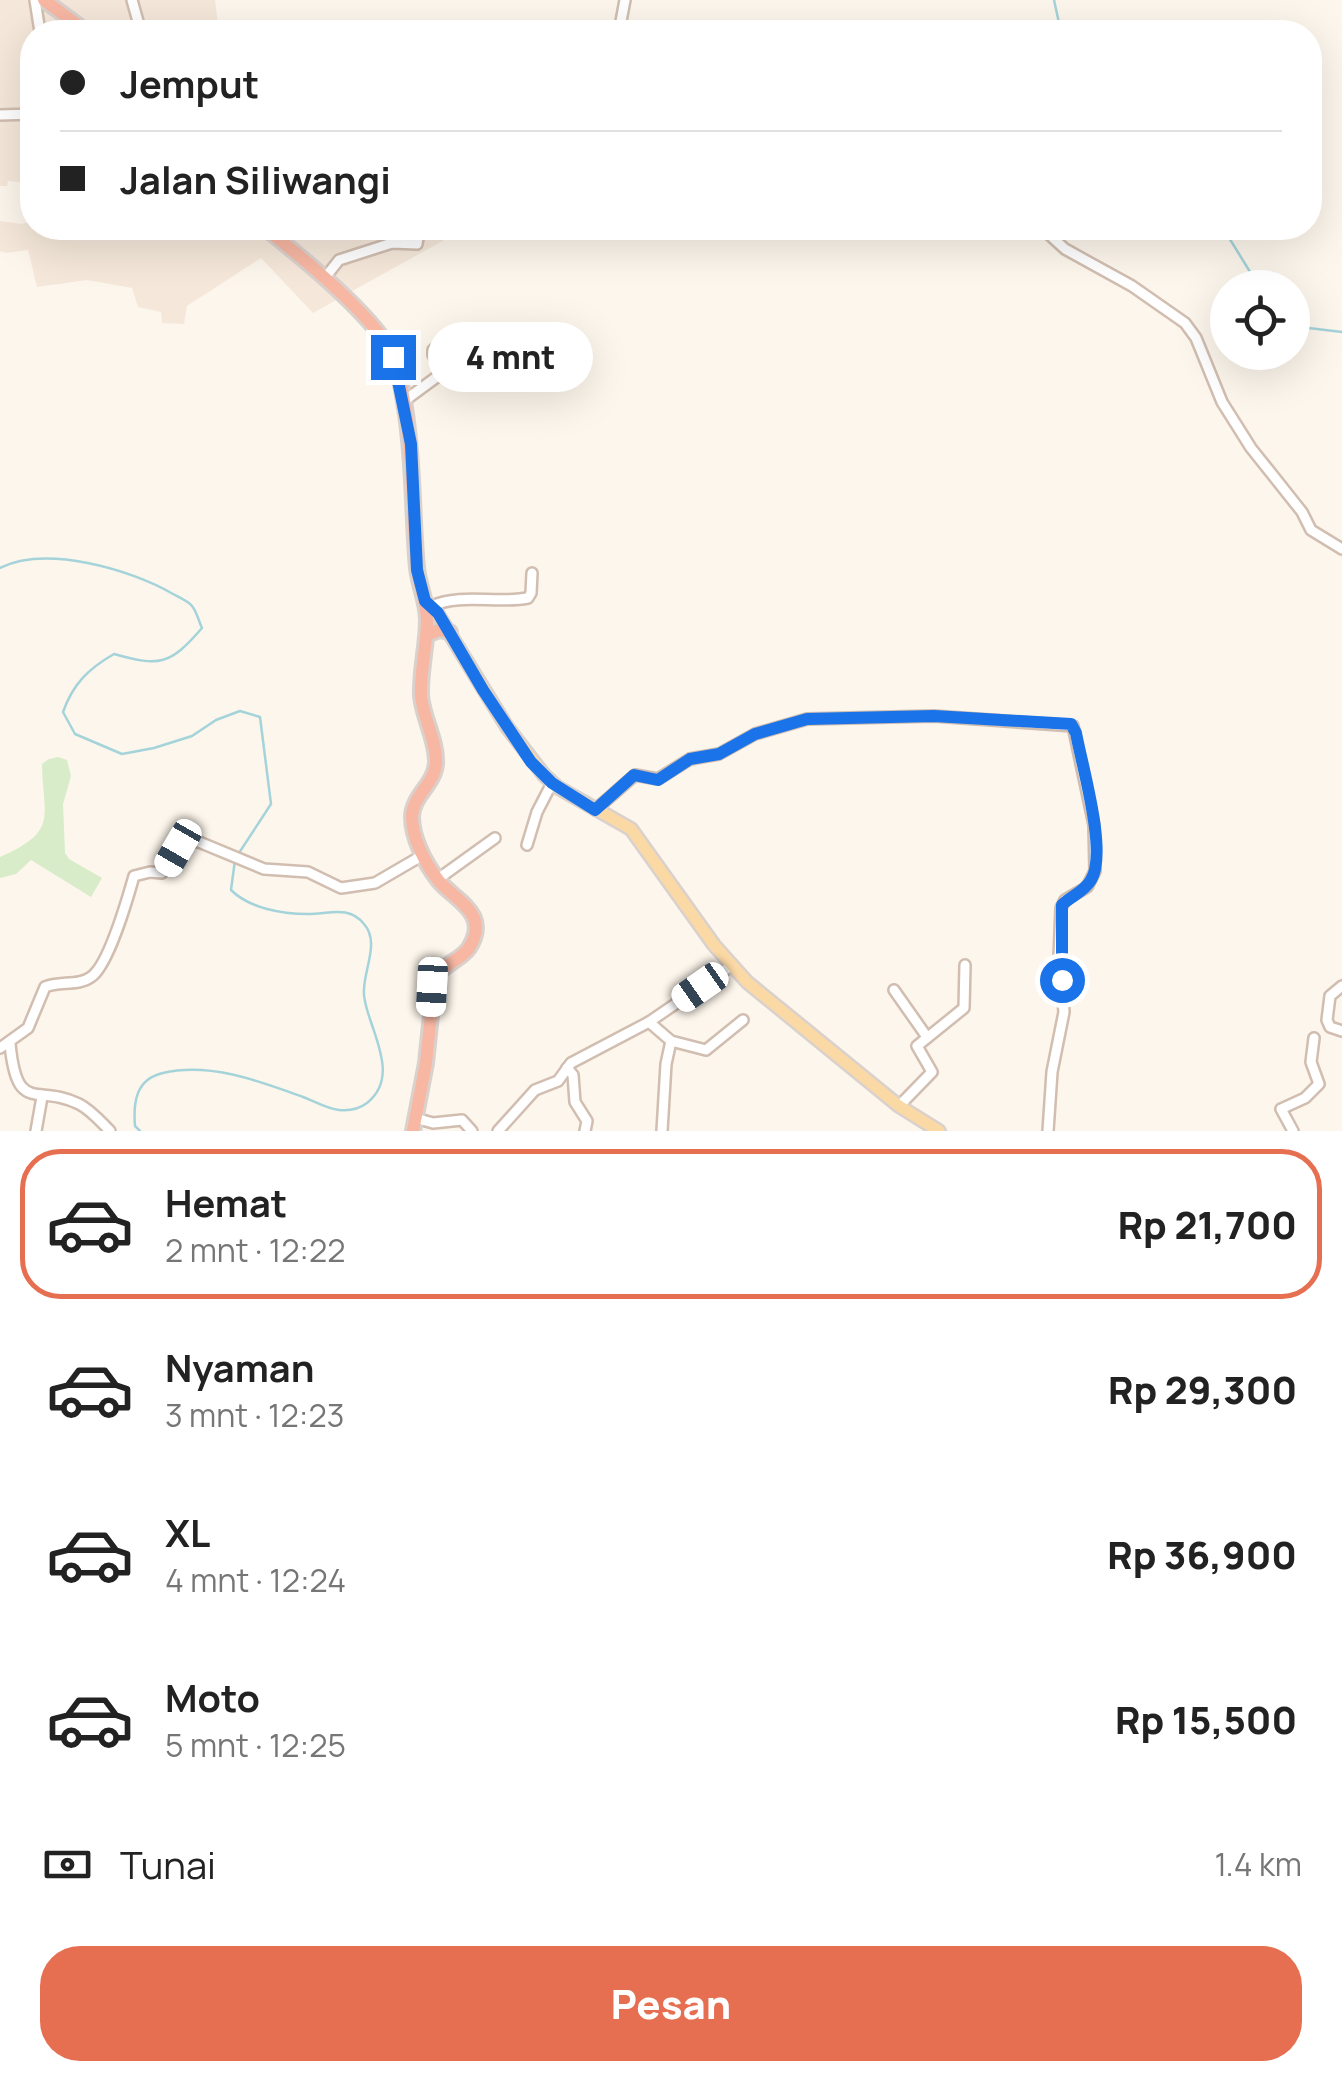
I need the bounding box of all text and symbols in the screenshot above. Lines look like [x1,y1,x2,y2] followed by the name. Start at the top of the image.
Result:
[120,57,259,109] text: Jemput
[120,153,391,205] text: Jalan Siliwangi
[1210,270,1310,370] map controls
[1210,270,1310,370] button: locate
[428,322,593,392] callout: 4 mnt
[371,335,416,380] route end
[466,335,555,379] text: 4 mnt
[150,815,206,881] car
[415,956,449,1018] car
[667,958,733,1016] car
[1040,958,1085,1003] route start
[165,1176,287,1228] text: Hemat
[45,1179,135,1269] icon: car
[1118,1198,1297,1250] text: Rp 21,700
[165,1228,345,1272] text: 2 mnt · 12:22
[165,1341,315,1393] text: Nyaman
[45,1344,135,1434] icon: car
[1108,1363,1297,1415] text: Rp 29,300
[165,1393,344,1437] text: 3 mnt · 12:23
[165,1506,210,1558] text: XL
[45,1509,135,1599] icon: car
[1107,1528,1297,1580] text: Rp 36,900
[165,1558,346,1602] text: 4 mnt · 12:24
[165,1671,260,1723] text: Moto
[45,1674,135,1764] icon: car
[1115,1693,1297,1745] text: Rp 15,500
[165,1723,346,1767] text: 5 mnt · 12:25
[40,1837,95,1892] icon: cash
[120,1838,216,1890] text: Tunai
[1214,1842,1302,1886] text: 1.4 km
[40,1946,1302,2061] button: Pesan

